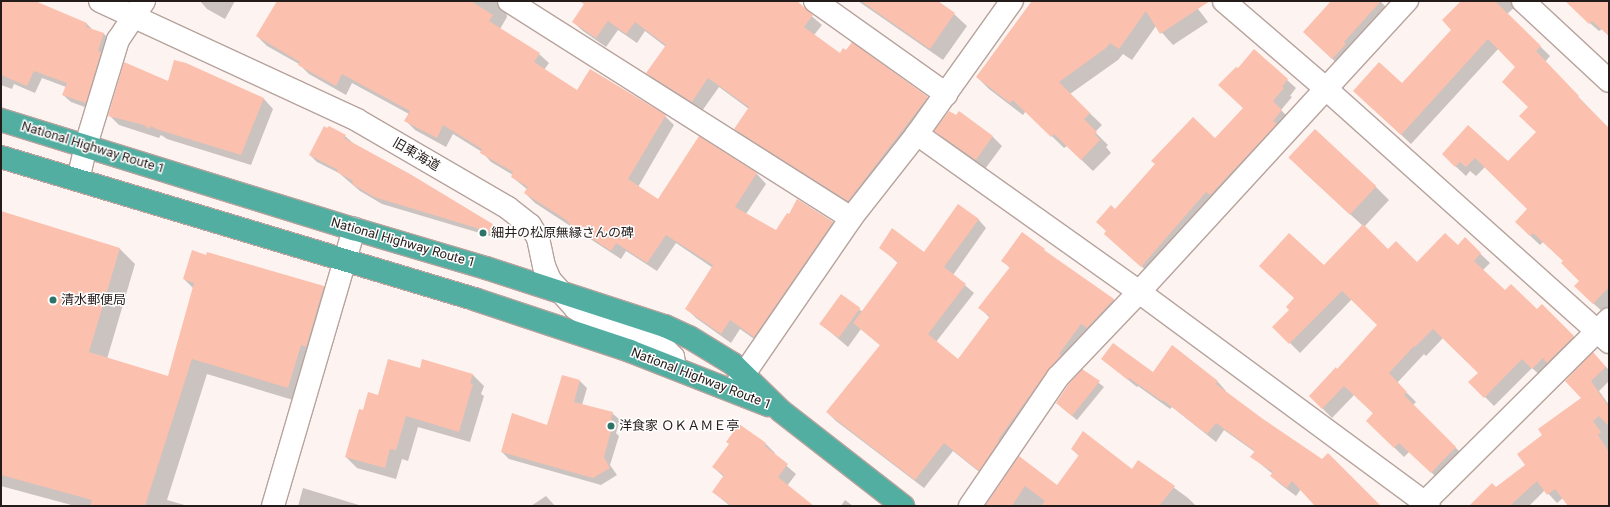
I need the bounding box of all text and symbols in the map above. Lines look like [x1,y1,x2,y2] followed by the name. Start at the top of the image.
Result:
[19,119,167,177] street label: National Highway Route 1
[390,135,442,175] street label: 旧東海道
[329,215,477,271] street label: National Highway Route 1
[491,225,634,241] place label: 細井の松原無縁さんの碑
[478,228,488,238] marker: 細井の松原無縁さんの碑
[61,292,126,308] place label: 清水郵便局
[48,295,58,305] marker: 清水郵便局
[629,345,773,413] street label: National Highway Route 1
[619,418,739,434] place label: 洋食家 ＯＫＡＭＥ亭
[606,421,616,431] marker: 洋食家 ＯＫＡＭＥ亭

